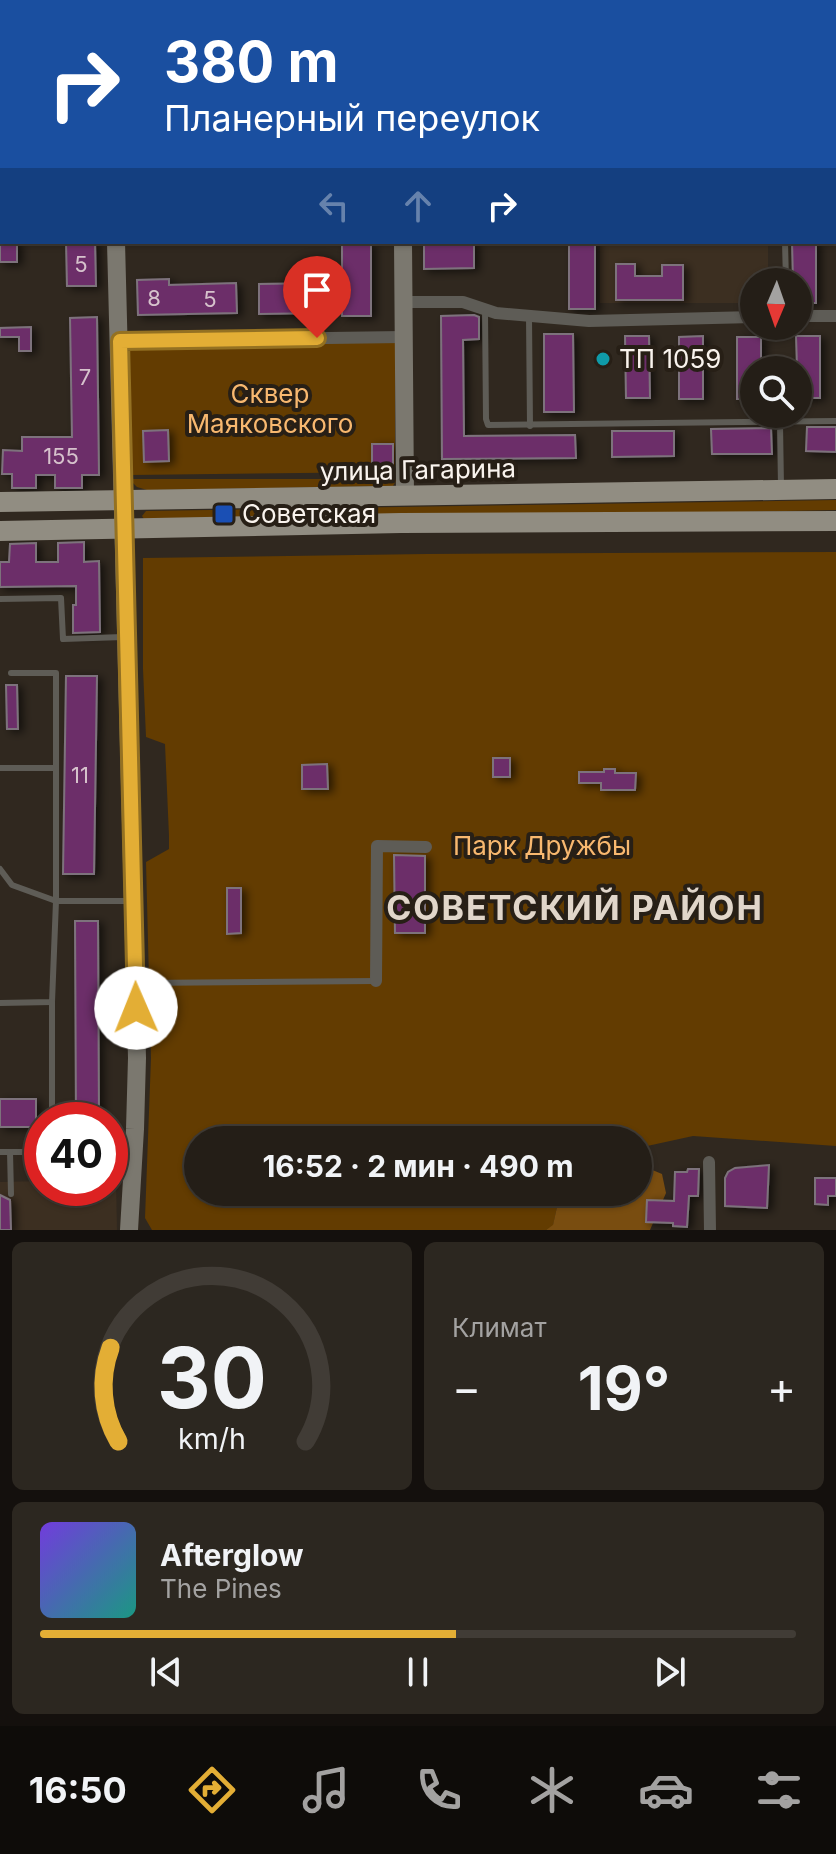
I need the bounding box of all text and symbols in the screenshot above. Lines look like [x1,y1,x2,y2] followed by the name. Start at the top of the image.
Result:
[164,28,339,96] text: 380 m
[32,32,136,136] icon: right
[164,96,540,140] text: Планерный переулок
[312,184,356,228] icon: left
[396,184,440,228] icon: ahead
[480,184,524,228] icon: right
[74,251,88,277] house number: 5
[283,256,351,338] pin
[295,268,339,312] icon: arrive
[740,268,812,340] north arrow
[740,268,812,428] map controls
[147,285,161,311] house number: 8
[203,286,217,312] house number: 5
[619,343,721,374] place label: ТП 1059
[594,350,612,368] marker: ТП 1059
[740,356,812,428] button: search
[79,364,91,390] house number: 7
[187,378,353,439] park label: Сквер Маяковского
[43,443,79,469] house number: 155
[320,452,516,487] street label: улица Гагарина
[242,498,376,529] place label: Советская
[213,503,235,525] marker: Советская
[71,762,89,788] house number: 11
[453,830,631,861] park label: Парк Дружбы
[386,887,764,928] district label: СОВЕТСКИЙ РАЙОН
[94,966,178,1050] position arrow
[24,1102,128,1206] speed limit sign: 40
[262,1148,574,1184] text: 16:52 · 2 мин · 490 m
[452,1312,547,1343] text: Климат
[157,1327,267,1428] text: 30
[578,1352,670,1424] text: 19°
[452,1361,481,1415] text: −
[767,1361,796,1415] text: +
[178,1421,246,1456] text: km/h
[160,1537,304,1573] text: Afterglow
[160,1573,282,1604] text: The Pines
[144,1650,188,1694] icon: previous
[396,1650,440,1694] icon: pause
[648,1650,692,1694] icon: next
[184,1762,240,1818] icon: directions
[298,1762,354,1818] icon: music
[411,1762,467,1818] icon: phone
[524,1762,580,1818] icon: climate
[638,1762,694,1818] icon: car
[751,1762,807,1818] icon: filters
[29,1768,127,1812] text: 16:50

